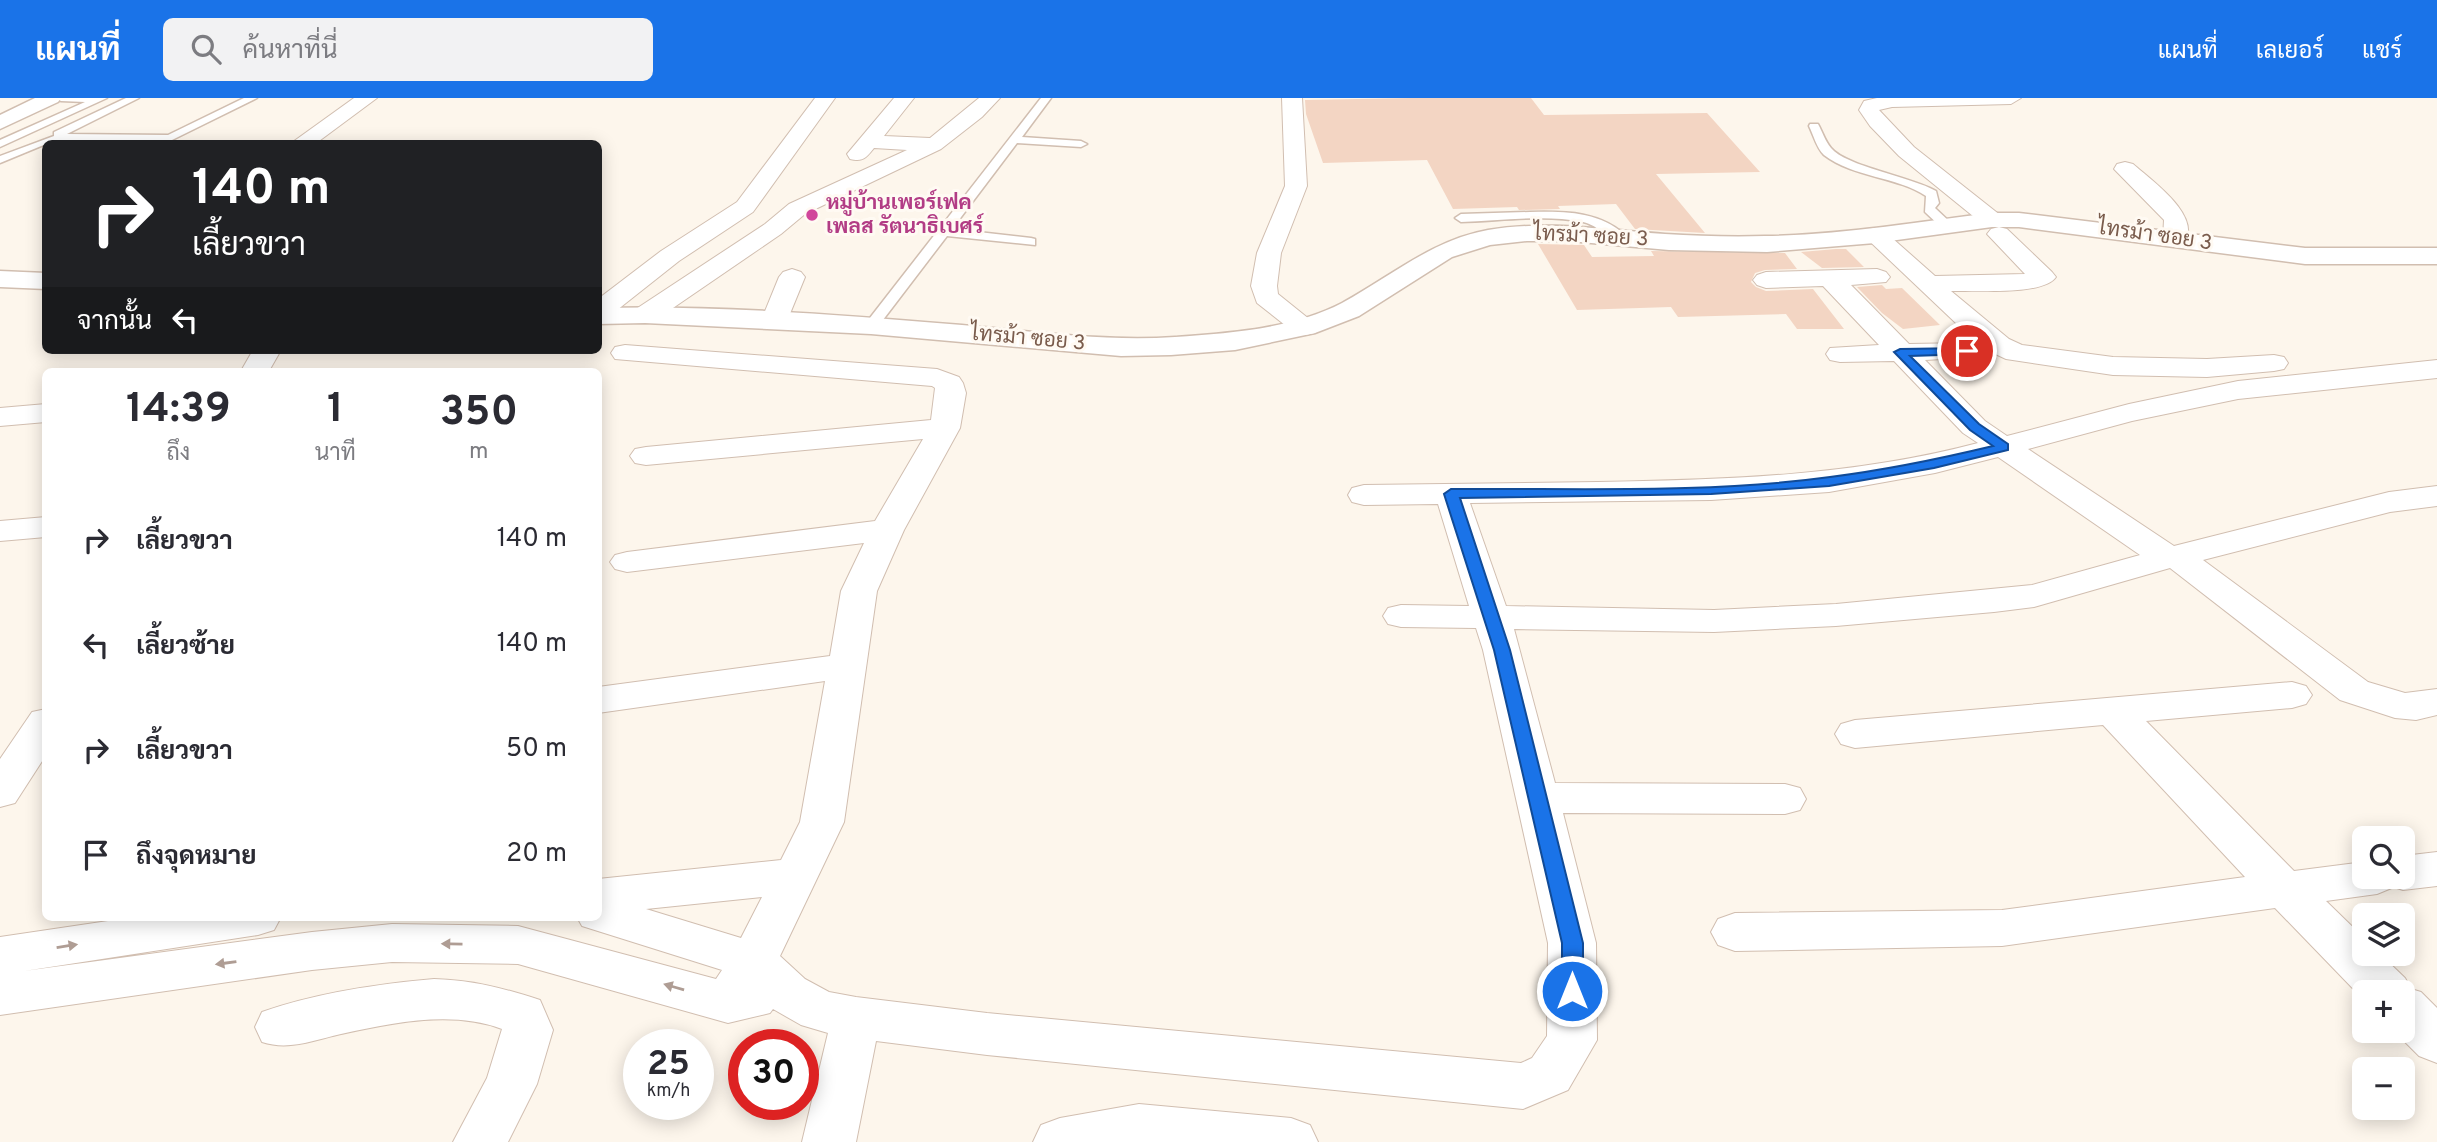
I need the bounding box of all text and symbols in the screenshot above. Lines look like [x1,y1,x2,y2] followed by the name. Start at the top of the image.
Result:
[163,18,653,81] search box
[187,30,225,68] icon: search
[35,31,121,73] text: แผนที่
[243,35,338,68] text: ค้นหาที่นี่
[2158,37,2218,67] text: แผนที่
[2256,37,2324,67] text: เลเยอร์
[2362,37,2402,67] text: แชร์
[192,160,331,222] text: 140 m
[77,168,168,259] icon: right
[826,189,985,241] place label: หมู่บ้านเพอร์เฟค เพลส รัตนาธิเบศร์
[804,207,820,223] marker: หมู่บ้านเพอร์เฟค เพลส รัตนาธิเบศร์
[2094,213,2214,257] street label: ไทรม้า ซอย 3
[1531,219,1649,253] street label: ไทรม้า ซอย 3
[192,227,306,267] text: เลี้ยวขวา
[166,301,204,339] icon: left
[77,306,152,339] text: จากนั้น
[968,319,1087,357] street label: ไทรม้า ซอย 3
[1937,321,1997,381] pin
[1948,332,1986,370] icon: arrive
[126,384,231,437] text: 14:39
[327,384,344,437] text: 1
[440,387,518,440] text: 350
[469,438,489,467] text: m
[167,440,190,469] text: ถึง
[315,440,356,469] text: นาที
[77,521,115,559] icon: right
[497,523,567,556] text: 140 m
[136,526,233,559] text: เลี้ยวขวา
[77,626,115,664] icon: left
[497,628,567,661] text: 140 m
[136,631,235,664] text: เลี้ยวซ้าย
[77,731,115,769] icon: right
[506,733,567,766] text: 50 m
[136,736,233,769] text: เลี้ยวขวา
[2352,826,2415,1120] map controls
[2352,826,2415,889] button: search
[77,836,115,874] icon: arrive
[506,838,567,871] text: 20 m
[136,841,257,874] text: ถึงจุดหมาย
[2352,903,2415,966] button: layers
[441,938,463,950] one-way arrow
[57,940,79,951] one-way arrow
[1535,954,1609,1028] position arrow
[215,958,237,969] one-way arrow
[2352,980,2415,1043] button: +
[663,982,684,992] one-way arrow
[728,1029,819,1120] speed limit sign: 30
[647,1043,690,1087] text: 25
[2352,1057,2415,1120] button: −
[647,1080,690,1103] text: km/h

